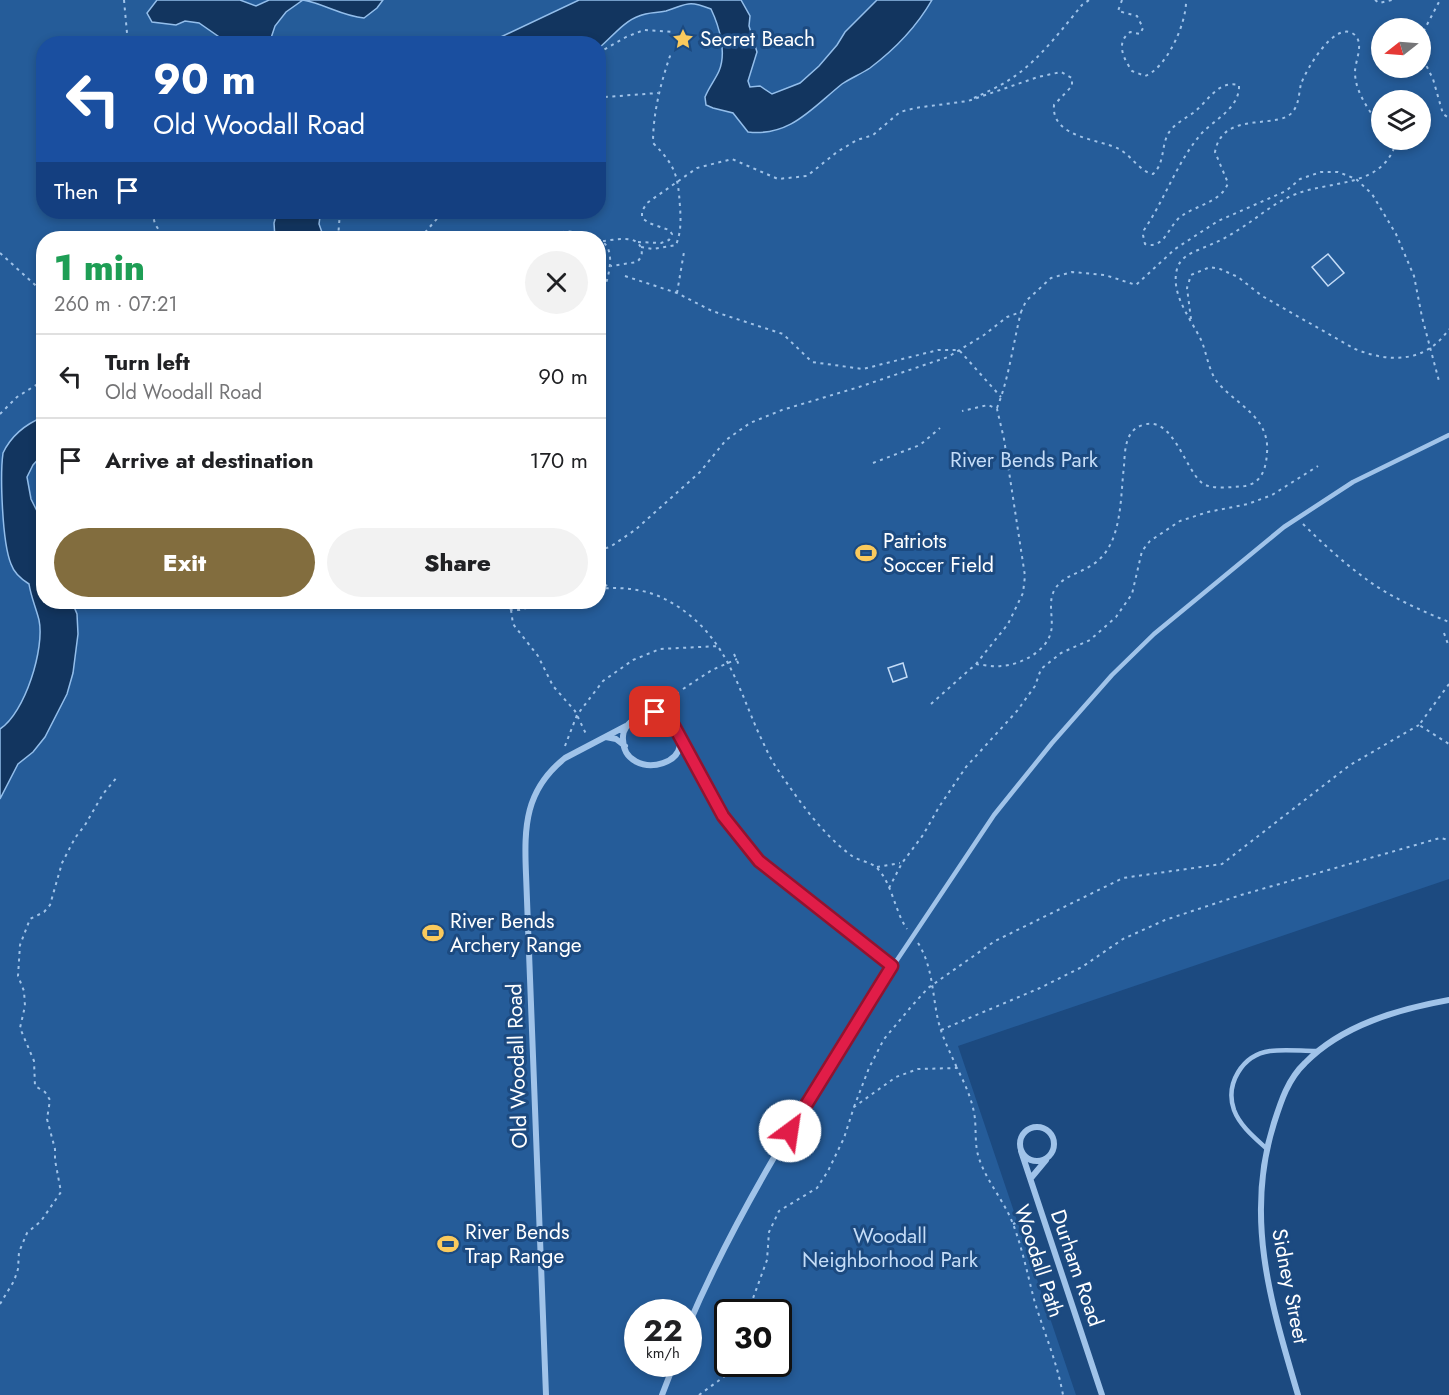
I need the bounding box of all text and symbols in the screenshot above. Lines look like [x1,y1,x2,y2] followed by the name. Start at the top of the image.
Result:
[1371,18,1431,78] north arrow
[1371,18,1431,150] map controls
[700,24,815,54] place label: Secret Beach
[671,27,695,51] place icon: Secret Beach
[153,49,256,110] text: 90 m
[54,60,132,138] icon: left
[1371,90,1431,150] button: layers
[153,105,365,144] text: Old Woodall Road
[111,174,144,207] icon: arrive
[54,175,99,207] text: Then
[54,241,145,293] text: 1 min
[525,251,588,314] button: close
[54,290,177,319] text: 260 m · 07:21
[105,346,190,378] text: Turn left
[54,360,87,393] icon: left
[538,360,588,392] text: 90 m
[105,378,262,407] text: Old Woodall Road
[54,444,87,477] icon: arrive
[105,444,314,476] text: Arrive at destination
[530,444,588,476] text: 170 m
[950,445,1099,475] park label: River Bends Park
[883,526,994,580] place label: Patriots Soccer Field
[54,528,315,597] button: Exit
[327,528,588,597] button: Share
[854,541,878,565] sports icon: Patriots Soccer Field
[629,686,680,737] pin
[638,695,671,728] icon: arrive
[450,906,582,960] place label: River Bends Archery Range
[421,921,445,945] sports icon: River Bends Archery Range
[499,983,535,1149] street label: Old Woodall Road
[758,1099,822,1163] position arrow
[1007,1201,1071,1321] street label: Woodall Path
[1043,1206,1111,1330] street label: Durham Road
[465,1217,569,1271] place label: River Bends Trap Range
[802,1221,979,1275] park label: Woodall Neighborhood Park
[1264,1226,1316,1346] street label: Sidney Street
[436,1232,460,1256] sports icon: River Bends Trap Range
[714,1299,792,1377] speed limit sign: 30
[643,1309,683,1352] text: 22
[646,1342,680,1364] text: km/h

